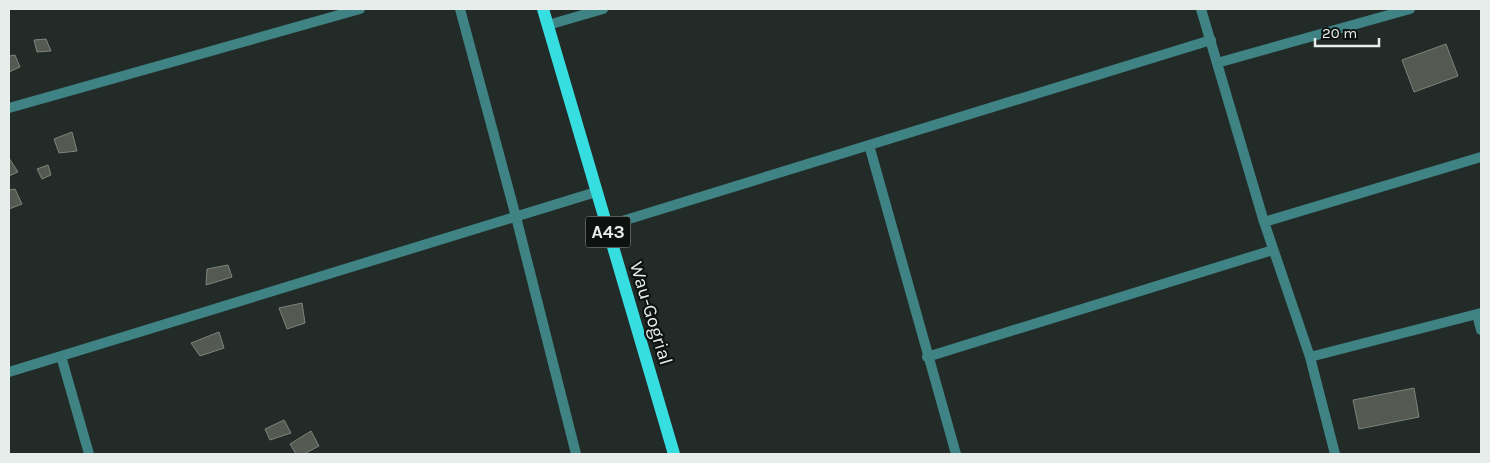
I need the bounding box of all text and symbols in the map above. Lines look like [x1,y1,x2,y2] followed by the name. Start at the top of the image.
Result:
[1315,15,1379,47] scale bar
[1322,24,1357,42] text: 20 m
[586,216,630,248] road number: A43
[625,259,677,367] street label: Wau-Gogrial

